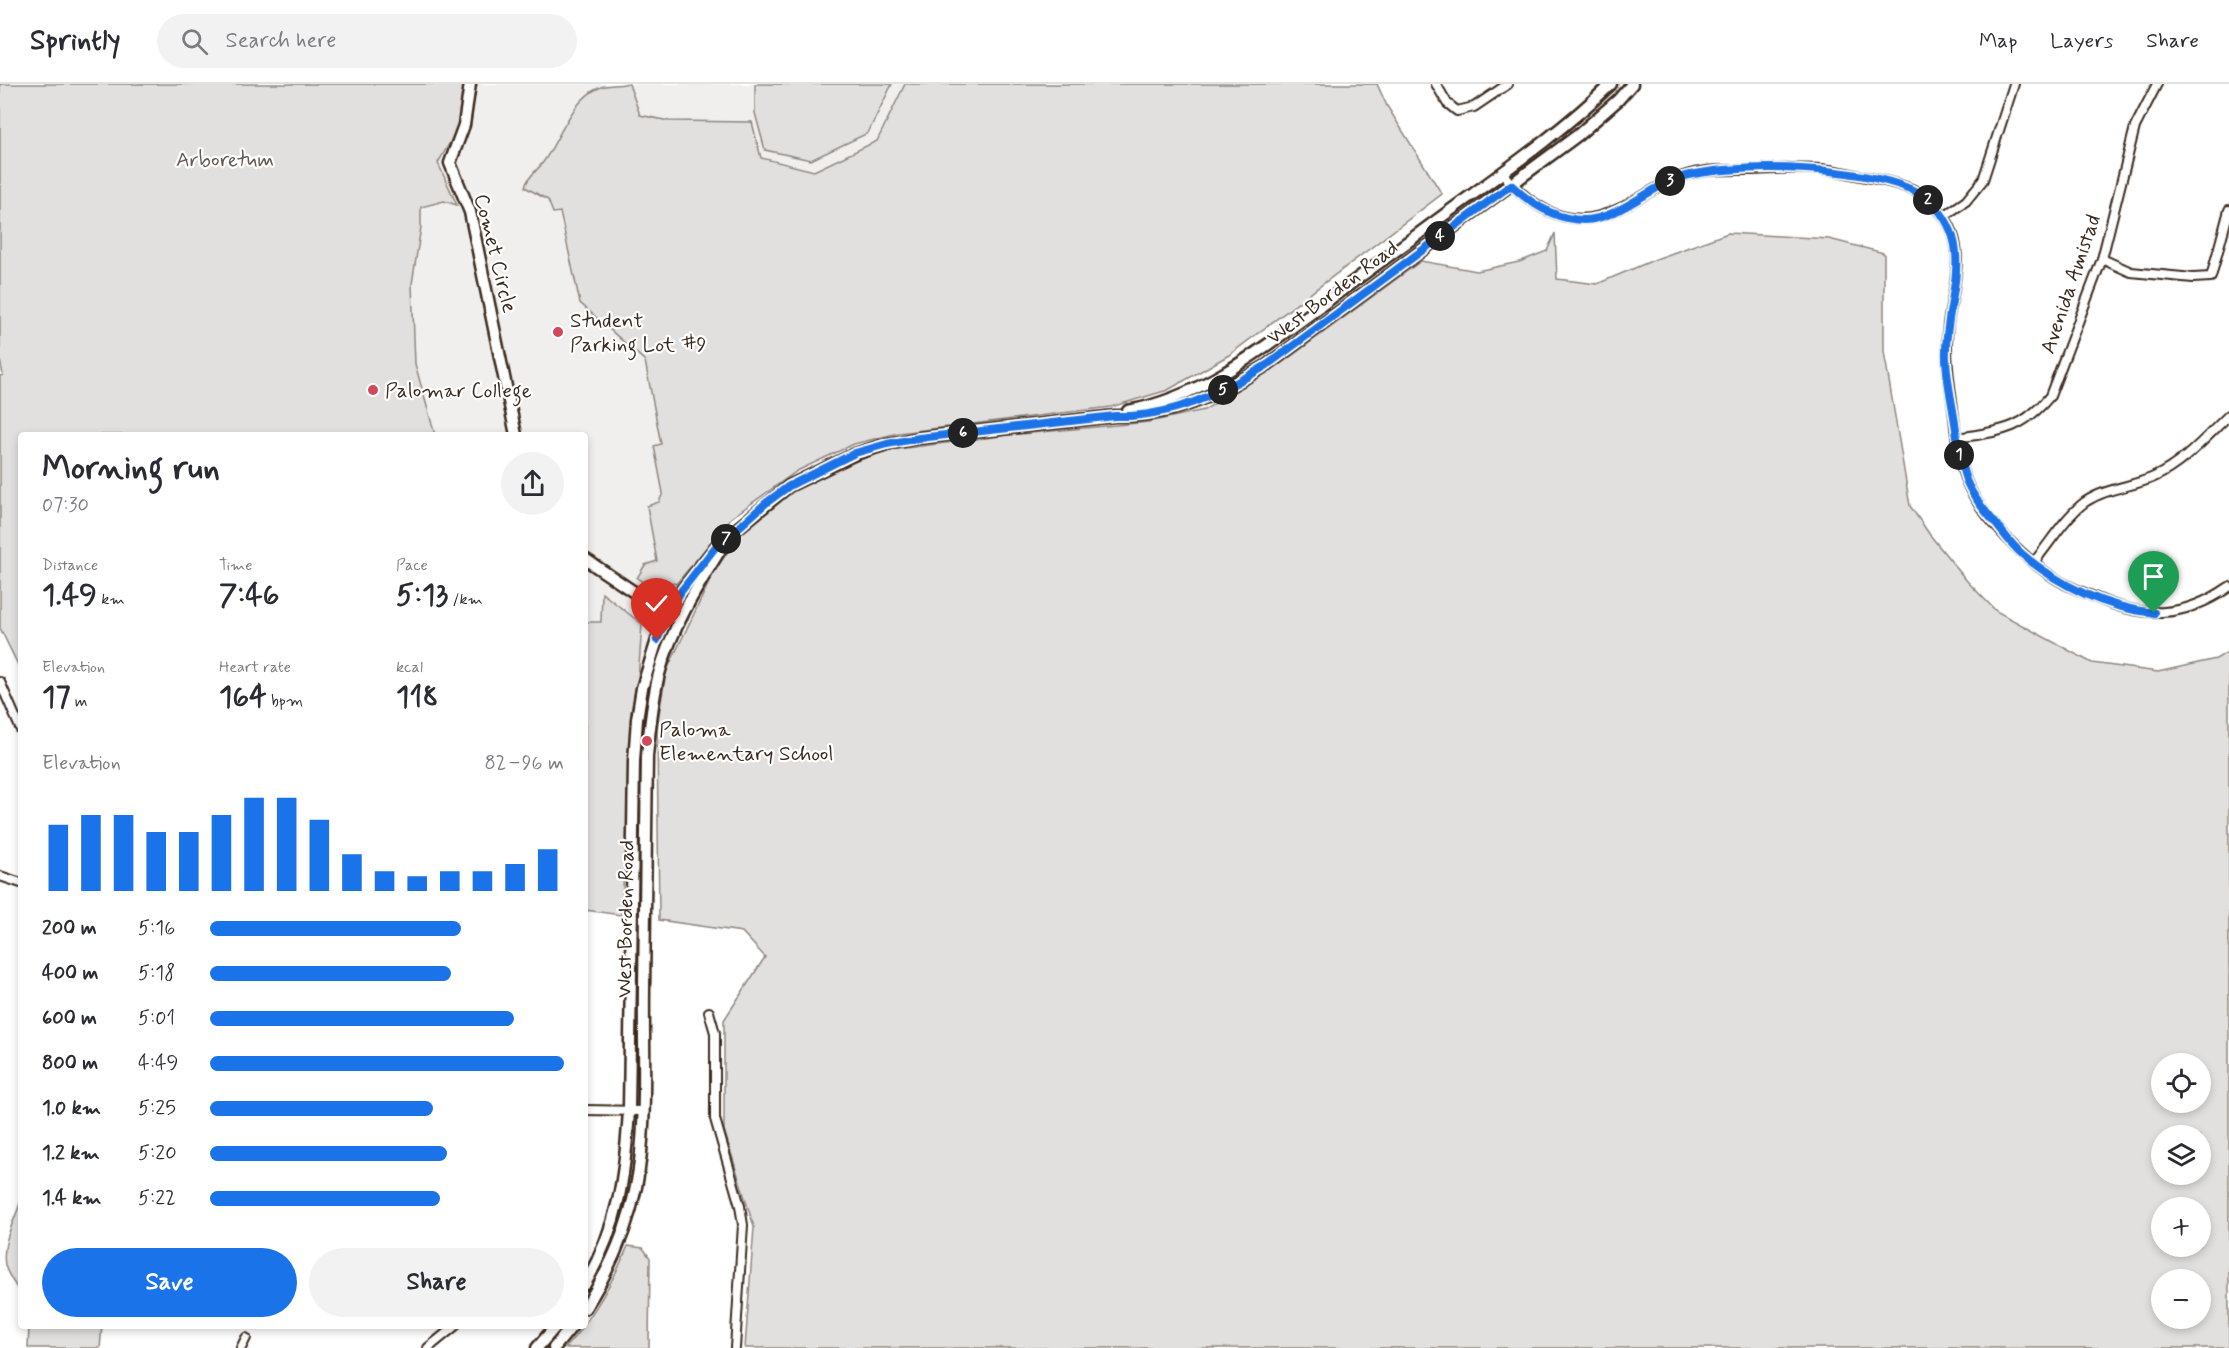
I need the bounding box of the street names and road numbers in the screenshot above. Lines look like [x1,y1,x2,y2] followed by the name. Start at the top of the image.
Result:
[467,191,523,316] street label: Comet Circle
[2034,211,2108,358] street label: Avenida Amistad
[1261,234,1404,352] street label: West Borden Road
[611,840,641,998] street label: West Borden Road

